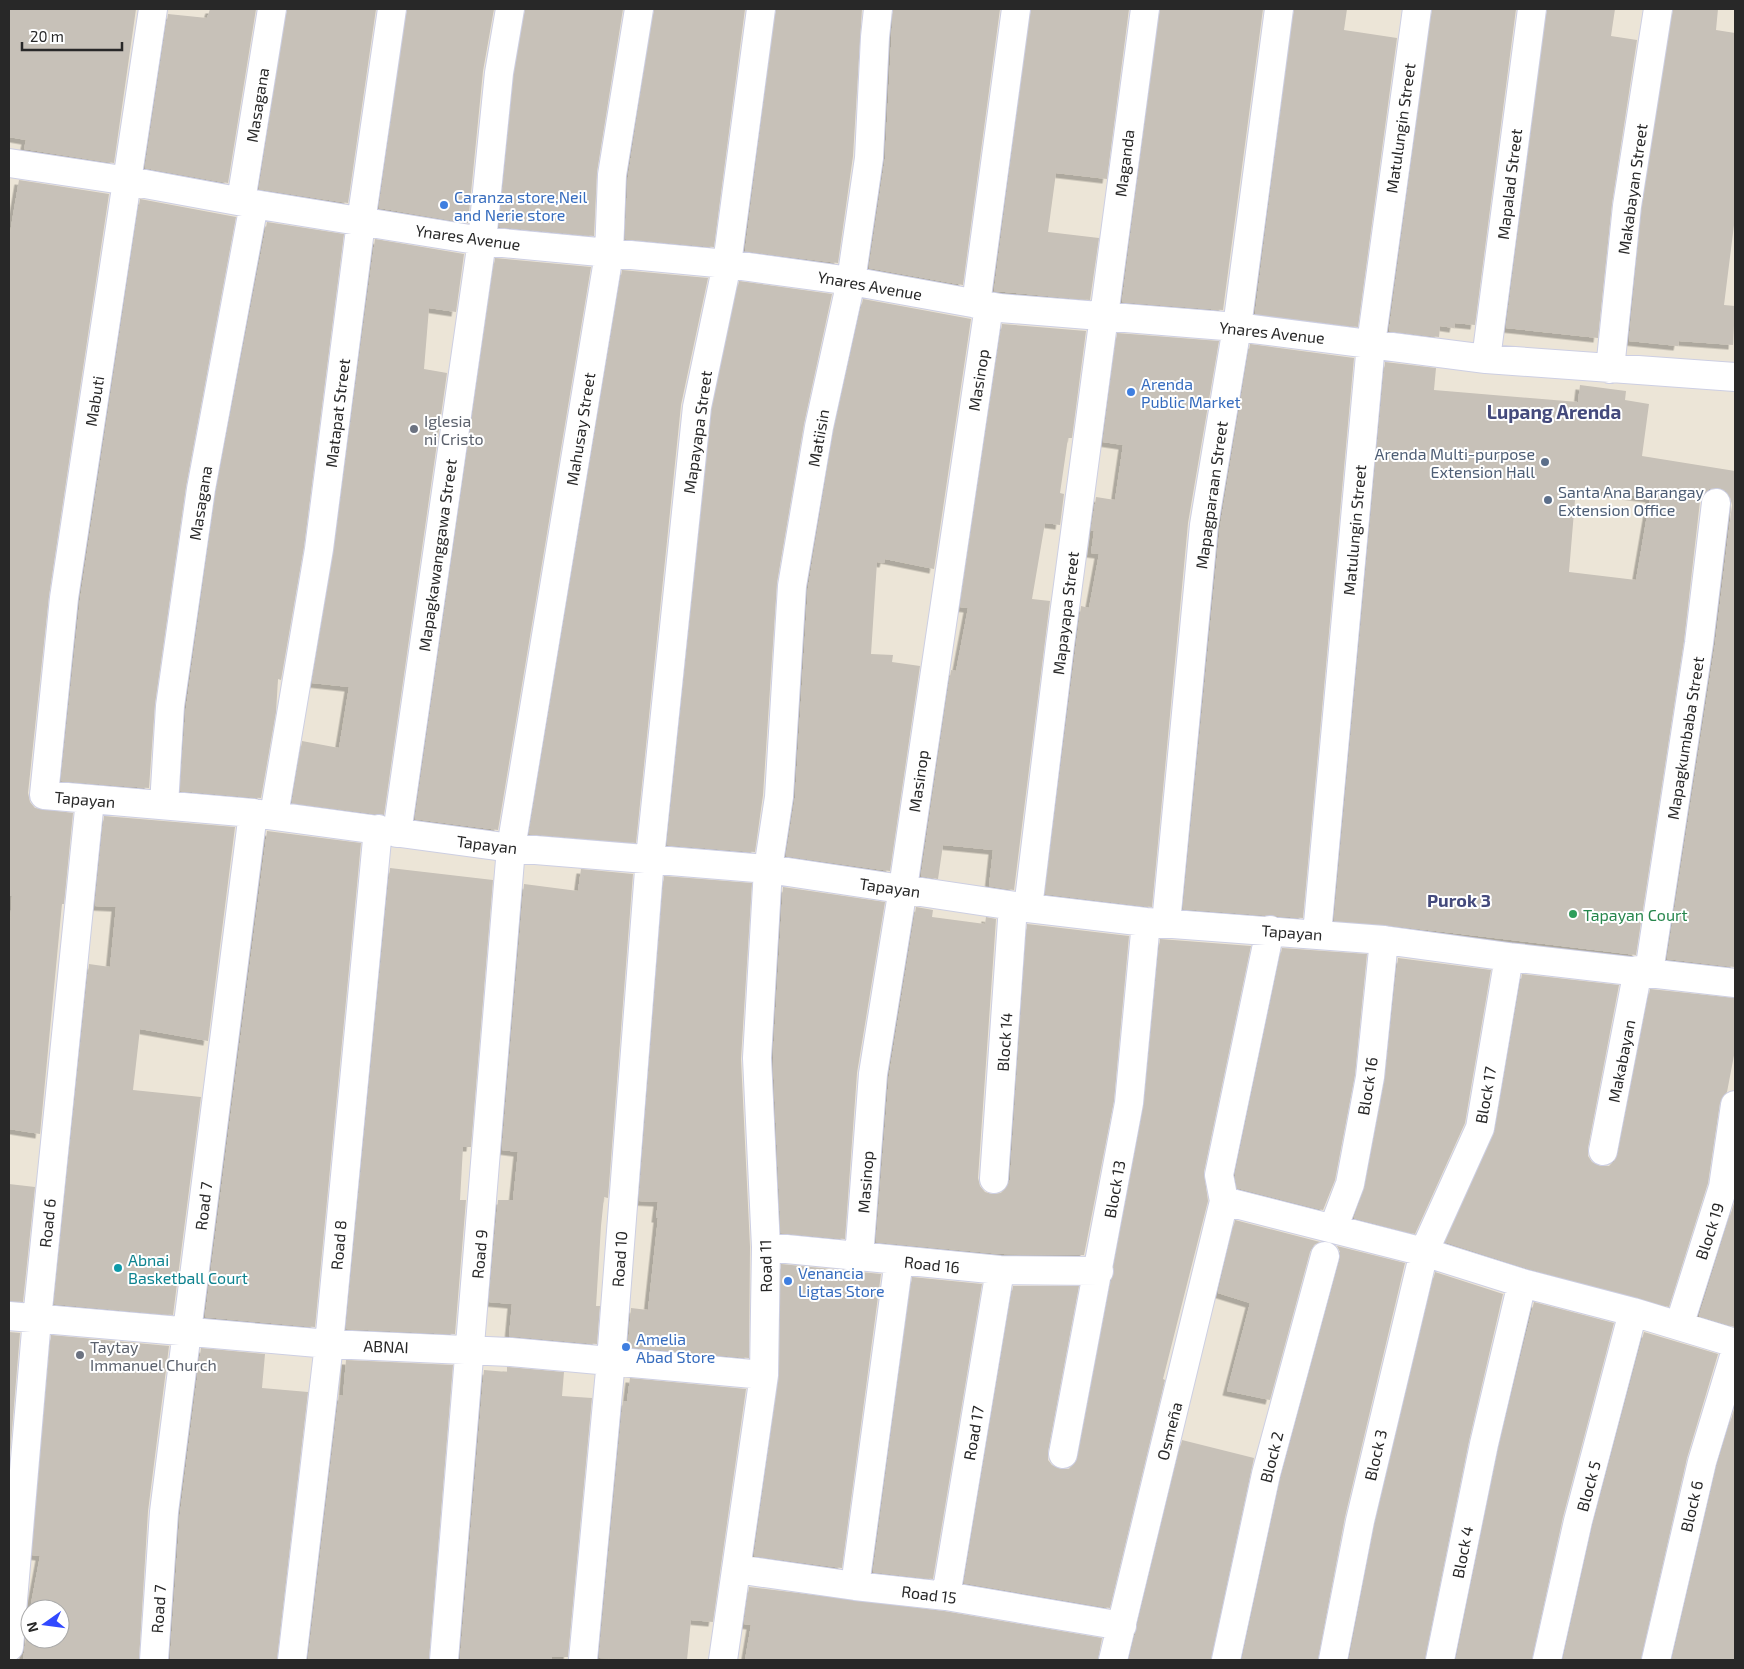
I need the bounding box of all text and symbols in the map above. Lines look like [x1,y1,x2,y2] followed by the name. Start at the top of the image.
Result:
[22,20,122,52] scale bar
[30,27,64,45] text: 20 m
[1381,62,1419,194] street label: Matulungin Street
[242,66,272,144] street label: Masagana
[1613,122,1651,256] street label: Makabayan Street
[1493,127,1525,241] street label: Mapalad Street
[1110,128,1138,198] street label: Maganda
[454,187,588,224] place label: Caranza store,Neil and Nerie store
[438,199,450,211] marker: Caranza store,Neil and Nerie store
[414,220,522,254] street label: Ynares Avenue
[816,266,924,304] street label: Ynares Avenue
[1218,317,1326,347] street label: Ynares Avenue
[964,348,992,412] street label: Masinop
[321,357,353,469] street label: Matapat Street
[679,369,715,495] street label: Mapayapa Street
[562,371,598,487] street label: Mahusay Street
[81,374,107,428] street label: Mabuti
[1141,374,1241,411] place label: Arenda Public Market
[1125,386,1137,398] marker: Arenda Public Market
[1487,400,1621,423] district label: Lupang Arenda
[804,408,832,468] street label: Matiisin
[424,411,484,448] place label: Iglesia ni Cristo
[1191,420,1231,570] street label: Mapagparaan Street
[408,423,420,435] marker: Iglesia ni Cristo
[1374,444,1535,481] place label: Arenda Multi-purpose Extension Hall
[1539,456,1551,468] marker: Arenda Multi-purpose Extension Hall
[414,457,460,653] street label: Mapagkawanggawa Street
[185,464,215,542] street label: Masagana
[1339,464,1369,596] street label: Matulungin Street
[1558,482,1705,519] place label: Santa Ana Barangay Extension Office
[1542,494,1554,506] marker: Santa Ana Barangay Extension Office
[1048,550,1082,676] street label: Mapayapa Street
[1663,655,1707,821] street label: Mapagkumbaba Street
[904,749,932,813] street label: Masinop
[54,787,116,811] street label: Tapayan
[456,831,518,857] street label: Tapayan
[858,873,922,901] street label: Tapayan
[1427,889,1491,911] district label: Purok 3
[1583,905,1688,924] place label: Tapayan Court
[1567,908,1579,920] marker: Tapayan Court
[1261,920,1323,944] street label: Tapayan
[992,1012,1016,1072] street label: Block 14
[1604,1018,1638,1104] street label: Makabayan
[1353,1056,1381,1116] street label: Block 16
[1471,1065,1499,1125] street label: Block 17
[853,1150,877,1214] street label: Masinop
[1100,1159,1128,1219] street label: Block 13
[191,1181,215,1231] street label: Road 7
[35,1197,59,1249] street label: Road 6
[1691,1200,1727,1262] street label: Block 19
[326,1219,350,1271] street label: Road 8
[467,1228,491,1280] street label: Road 9
[608,1230,630,1288] street label: Road 10
[755,1239,775,1293] street label: Road 11
[128,1250,248,1287] place label: Abnai Basketball Court
[903,1252,961,1276] street label: Road 16
[112,1262,124,1274] marker: Abnai Basketball Court
[798,1263,885,1300] place label: Venancia Ligtas Store
[782,1275,794,1287] marker: Venancia Ligtas Store
[636,1329,715,1366] place label: Amelia Abad Store
[363,1336,409,1356] street label: ABNAI
[90,1337,217,1374] place label: Taytay Immanuel Church
[620,1341,632,1353] marker: Amelia Abad Store
[74,1349,86,1361] marker: Taytay Immanuel Church
[1153,1400,1185,1462] street label: Osmeña
[959,1404,987,1462] street label: Road 17
[1360,1428,1390,1482] street label: Block 3
[1255,1429,1287,1485] street label: Block 2
[1572,1459,1604,1513] street label: Block 5
[1676,1478,1706,1534] street label: Block 6
[1448,1524,1476,1580] street label: Block 4
[900,1581,958,1607] street label: Road 15
[147,1584,169,1634] street label: Road 7
[20,1599,70,1649] north arrow
[22,1620,41,1634] text: N

